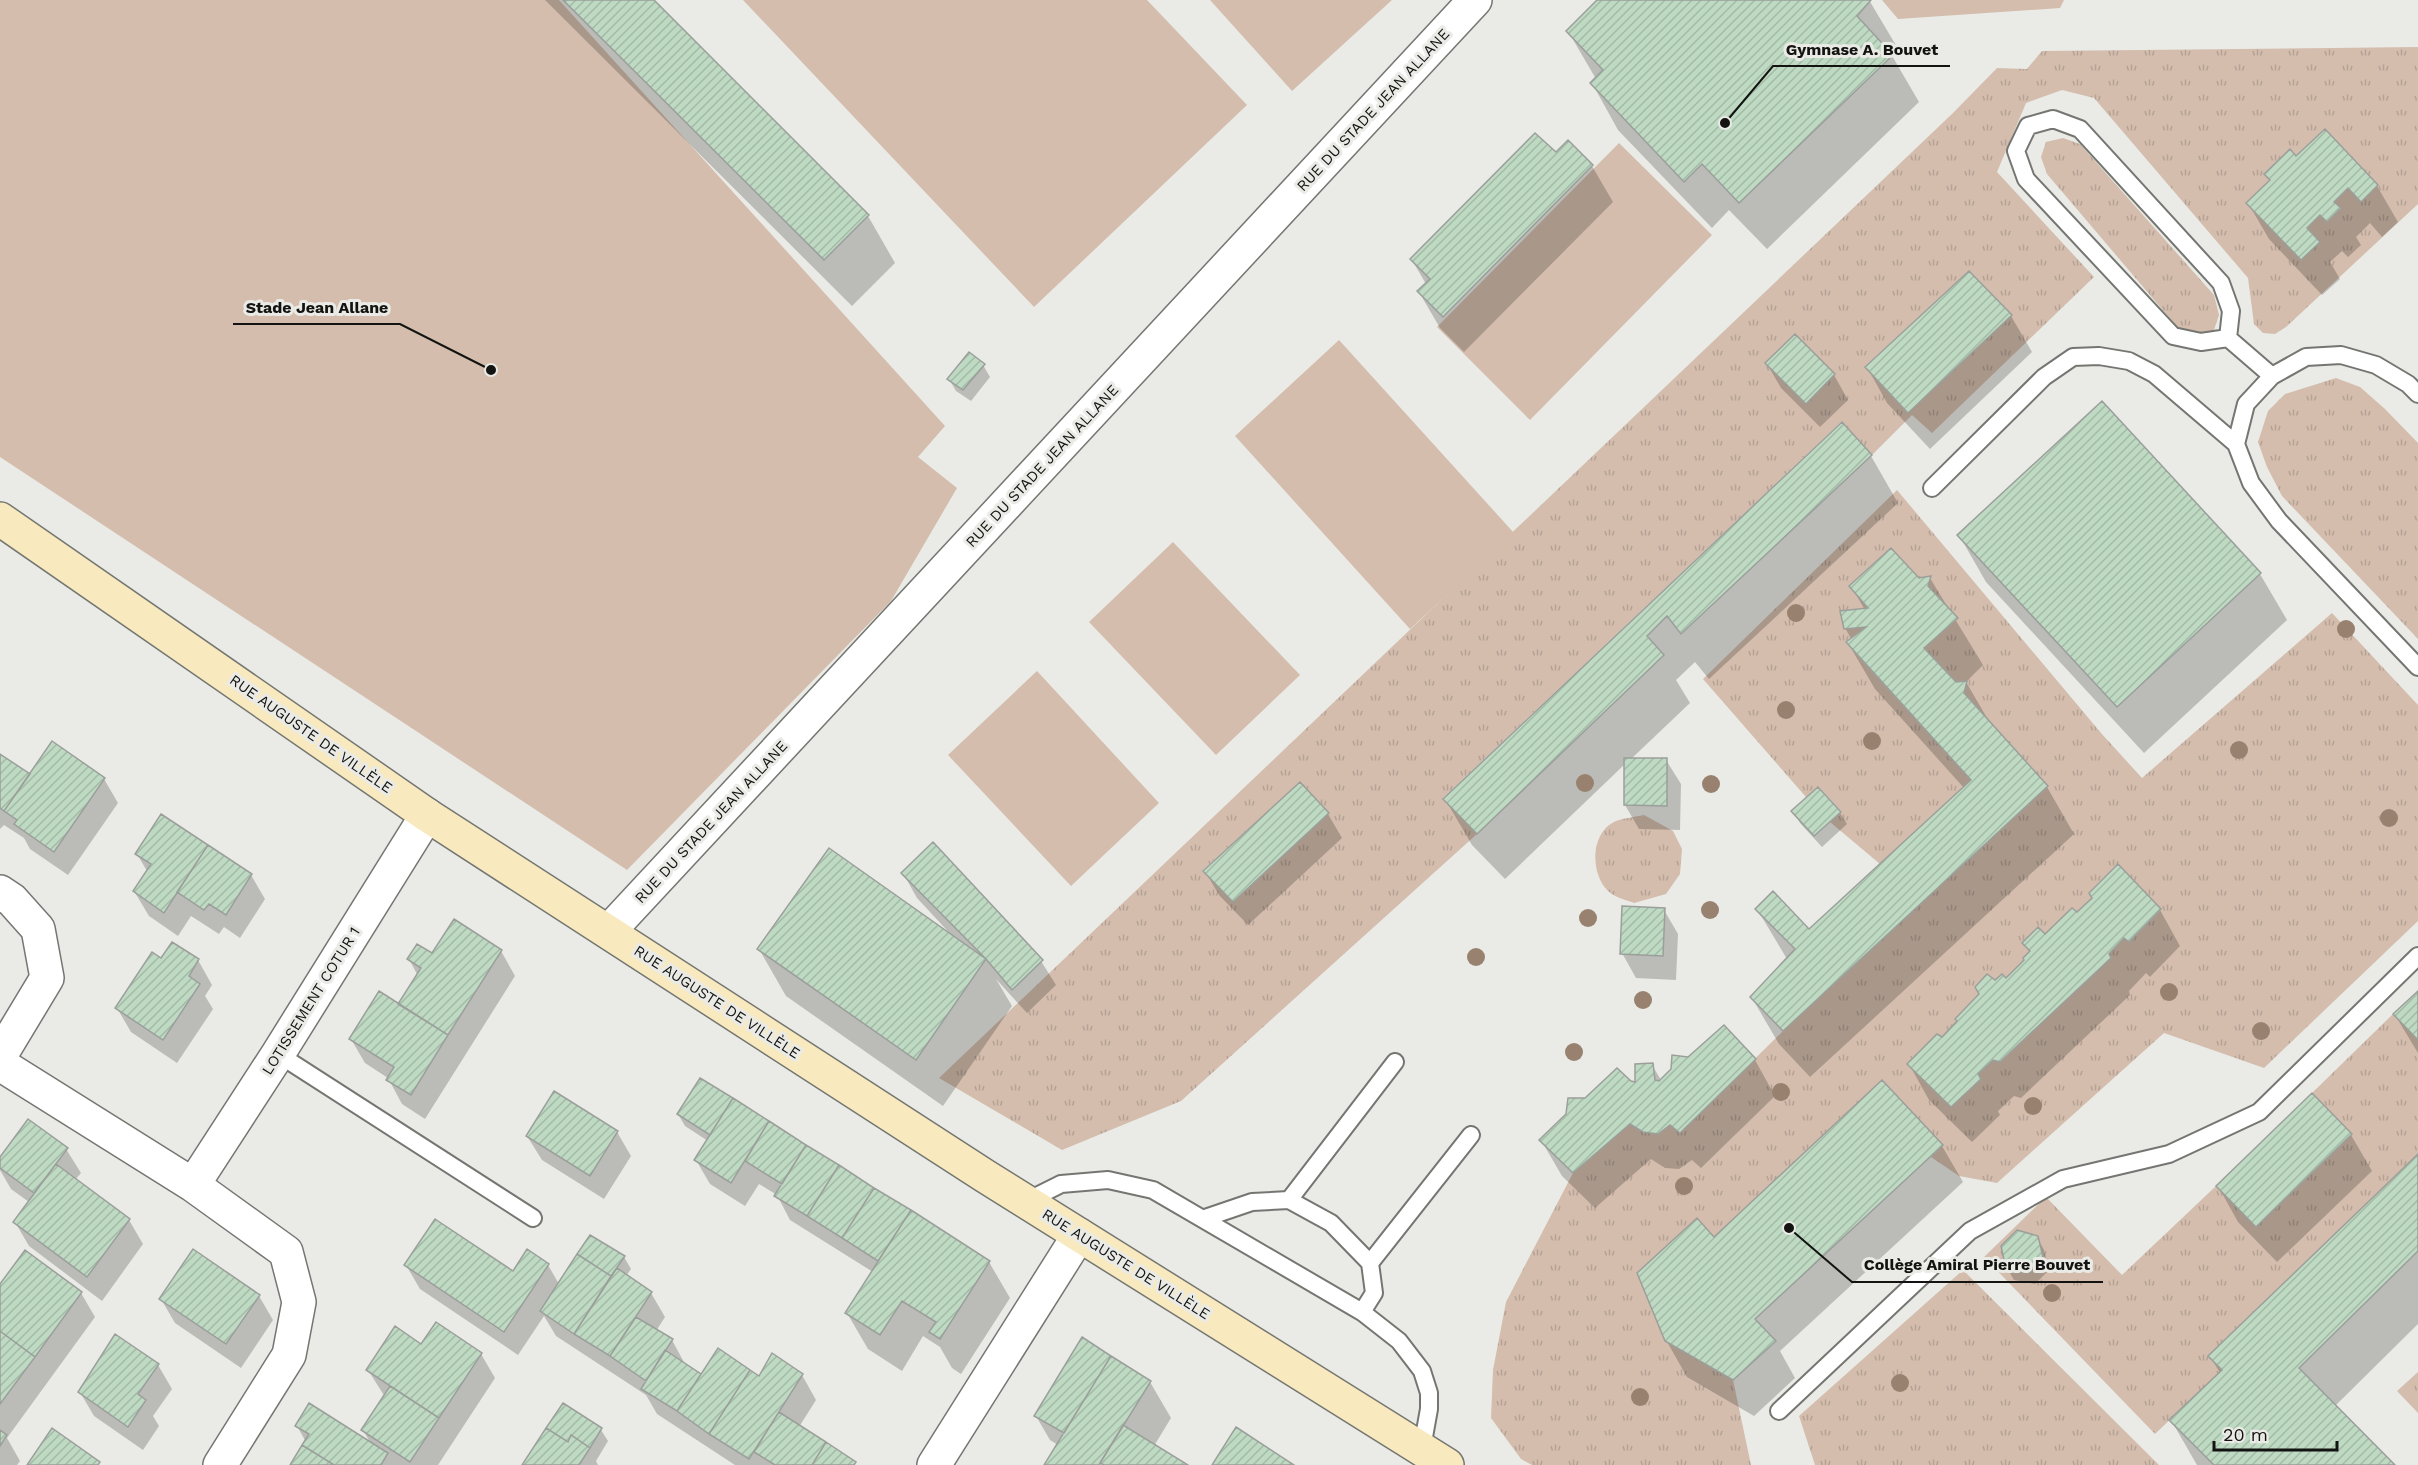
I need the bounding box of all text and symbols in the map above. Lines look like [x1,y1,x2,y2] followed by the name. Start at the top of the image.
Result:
[1293,25,1453,195] street label: RUE DU STADE JEAN ALLANE
[1773,32,1950,66] callout: Gymnase A. Bouvet
[1786,40,1938,59] text: Gymnase A. Bouvet
[233,290,400,324] callout: Stade Jean Allane
[246,298,388,317] text: Stade Jean Allane
[962,381,1122,551] street label: RUE DU STADE JEAN ALLANE
[226,671,396,797] street label: RUE AUGUSTE DE VILLÈLE
[631,737,791,907] street label: RUE DU STADE JEAN ALLANE
[258,924,364,1078] street label: LOTISSEMENT COTUR 1
[631,941,803,1063] street label: RUE AUGUSTE DE VILLÈLE
[1039,1205,1213,1323] street label: RUE AUGUSTE DE VILLÈLE
[1852,1248,2103,1282] callout: Collège Amiral Pierre Bouvet
[1864,1255,2090,1274] text: Collège Amiral Pierre Bouvet
[2214,1414,2337,1452] scale bar
[2223,1424,2268,1445] text: 20 m

